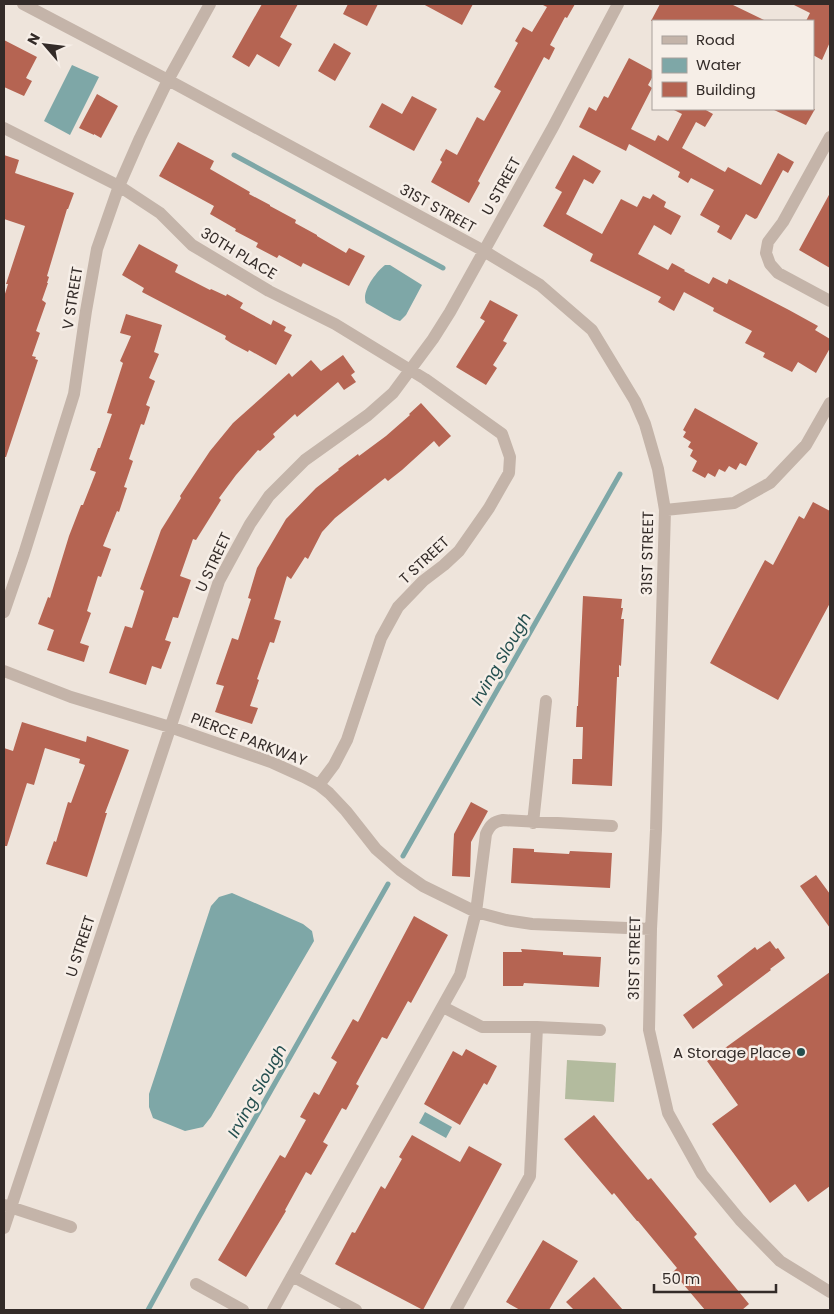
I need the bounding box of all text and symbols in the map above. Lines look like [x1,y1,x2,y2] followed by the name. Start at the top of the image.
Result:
[20,20,70,70] north arrow
[652,20,814,110] legend
[696,29,735,50] text: Road
[22,30,45,48] text: N
[696,54,742,75] text: Water
[696,79,756,100] text: Building
[476,153,526,219] street label: U STREET
[396,178,480,238] street label: 31ST STREET
[197,222,281,284] street label: 30TH PLACE
[57,265,87,331] street label: V STREET
[636,511,658,595] street label: 31ST STREET
[190,529,236,595] street label: U STREET
[394,531,454,589] street label: T STREET
[465,608,537,710] water label: Irving Slough
[188,707,310,771] street label: PIERCE PARKWAY
[60,912,100,980] street label: U STREET
[623,916,645,1000] street label: 31ST STREET
[222,1040,292,1142] water label: Irving Slough
[673,1042,791,1063] place label: A Storage Place
[795,1046,807,1058] marker: A Storage Place
[654,1262,776,1294] scale bar
[662,1268,700,1289] text: 50 m

